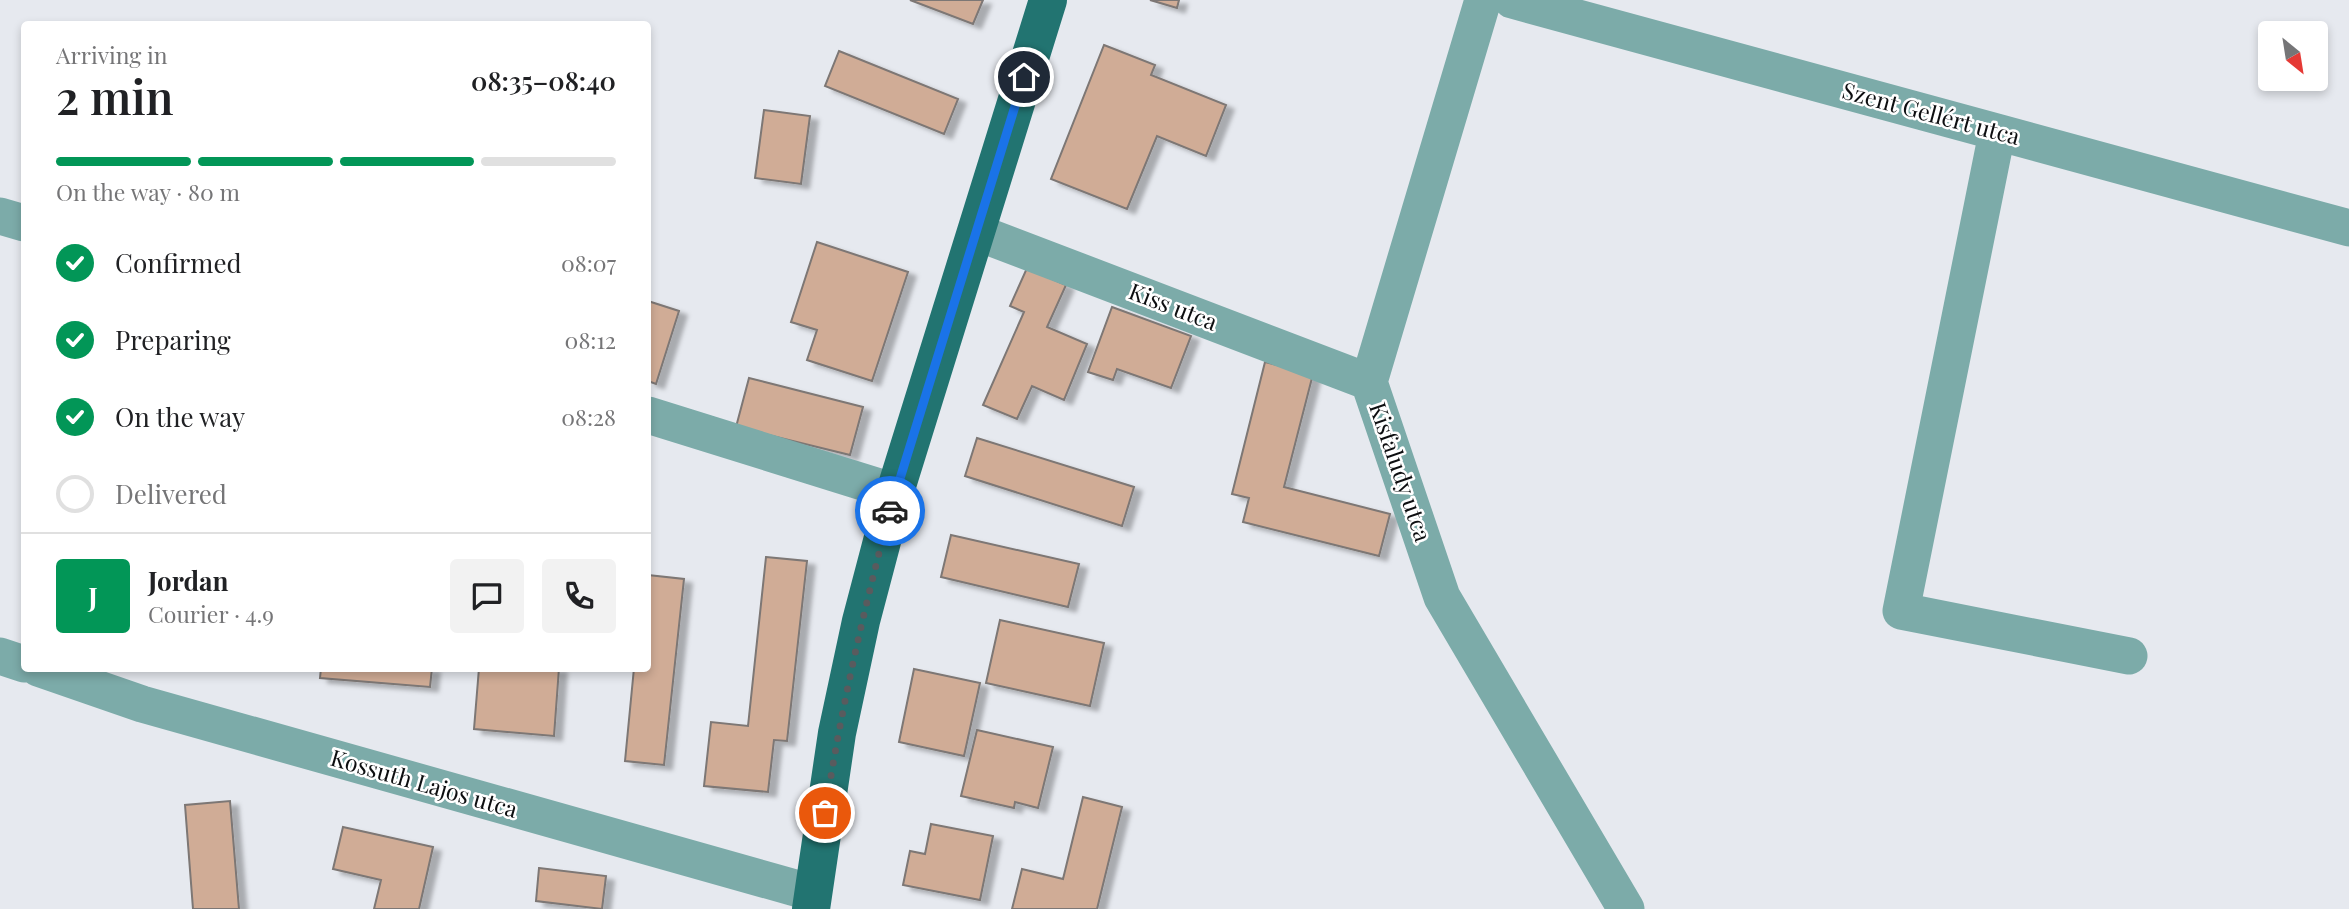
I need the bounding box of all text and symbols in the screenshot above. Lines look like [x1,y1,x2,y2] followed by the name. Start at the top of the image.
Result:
[2258,21,2328,91] north arrow
[2258,21,2328,91] map controls
[56,39,168,70] text: Arriving in
[994,47,1054,107] pin
[1005,58,1043,96] icon: home
[471,63,616,98] text: 08:35–08:40
[56,65,174,127] text: 2 min
[1839,74,2024,151] street label: Szent Gellért utca
[56,176,240,207] text: On the way · 80 m
[56,244,94,282] icon: check
[115,245,242,280] text: Confirmed
[561,247,616,278] text: 08:07
[1125,275,1223,337] street label: Kiss utca
[56,321,94,359] icon: check
[115,322,231,357] text: Preparing
[565,324,616,355] text: 08:12
[56,398,94,436] icon: check
[1363,398,1440,546] street label: Kisfaludy utca
[115,399,245,434] text: On the way
[561,401,616,432] text: 08:28
[115,476,227,511] text: Delivered
[855,476,925,546] courier
[871,492,909,530] icon: car
[450,559,524,633] button: chat
[542,559,616,633] button: phone
[148,563,228,598] text: Jordan
[88,579,98,614] text: J
[148,598,274,629] text: Courier · 4.9
[327,741,522,824] street label: Kossuth Lajos utca
[795,783,855,843] pin
[806,794,844,832] icon: bag

